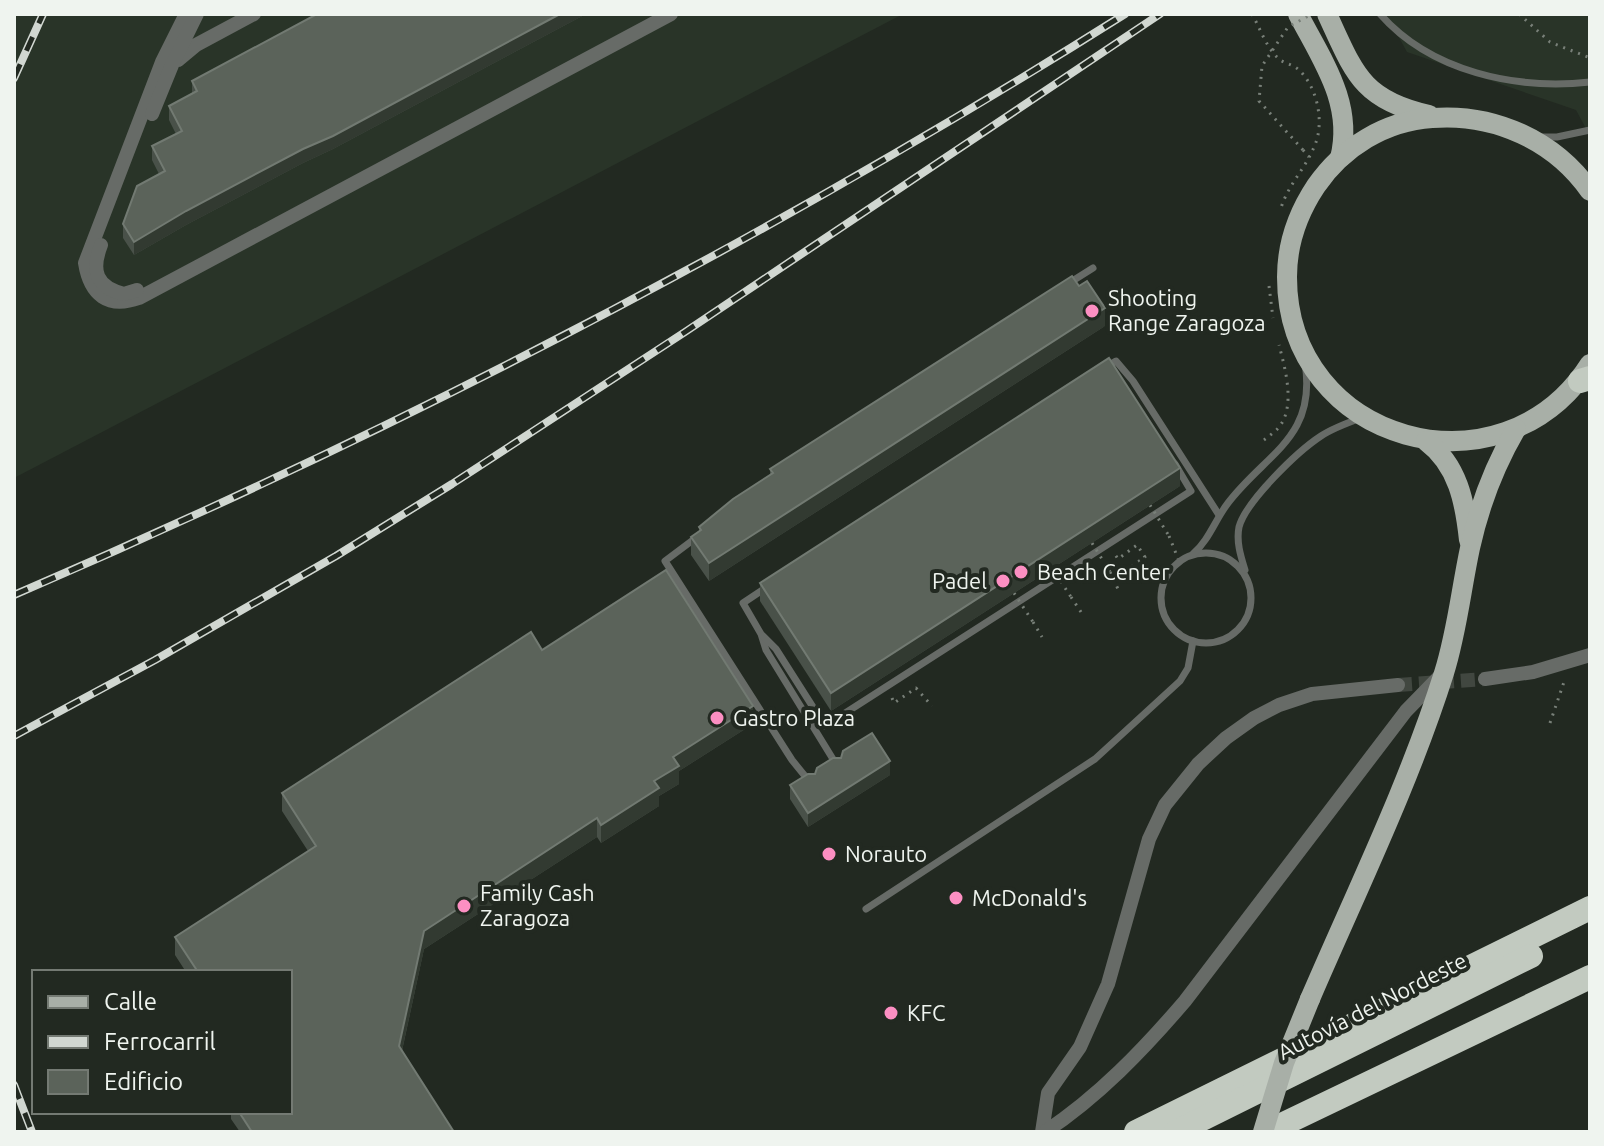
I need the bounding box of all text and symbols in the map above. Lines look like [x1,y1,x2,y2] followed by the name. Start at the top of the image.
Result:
[1108,285,1265,335] place label: Shooting Range Zaragoza
[1083,302,1101,320] marker: Shooting Range Zaragoza
[1037,559,1170,584] place label: Beach Center
[1012,563,1030,581] marker: Beach Center
[932,568,987,593] place label: Padel
[994,572,1012,590] marker: Padel
[733,705,855,730] place label: Gastro Plaza
[708,709,726,727] marker: Gastro Plaza
[845,841,927,866] place label: Norauto
[820,845,838,863] marker: Norauto
[480,880,595,930] place label: Family Cash Zaragoza
[972,885,1087,910] place label: McDonald's
[947,889,965,907] marker: McDonald's
[455,897,473,915] marker: Family Cash Zaragoza
[1273,947,1470,1064] street label: Autovía del Nordeste
[32,970,292,1114] legend
[104,988,157,1015] text: Calle
[907,1000,945,1025] place label: KFC
[882,1004,900,1022] marker: KFC
[104,1028,216,1055] text: Ferrocarril
[104,1068,183,1095] text: Edificio

